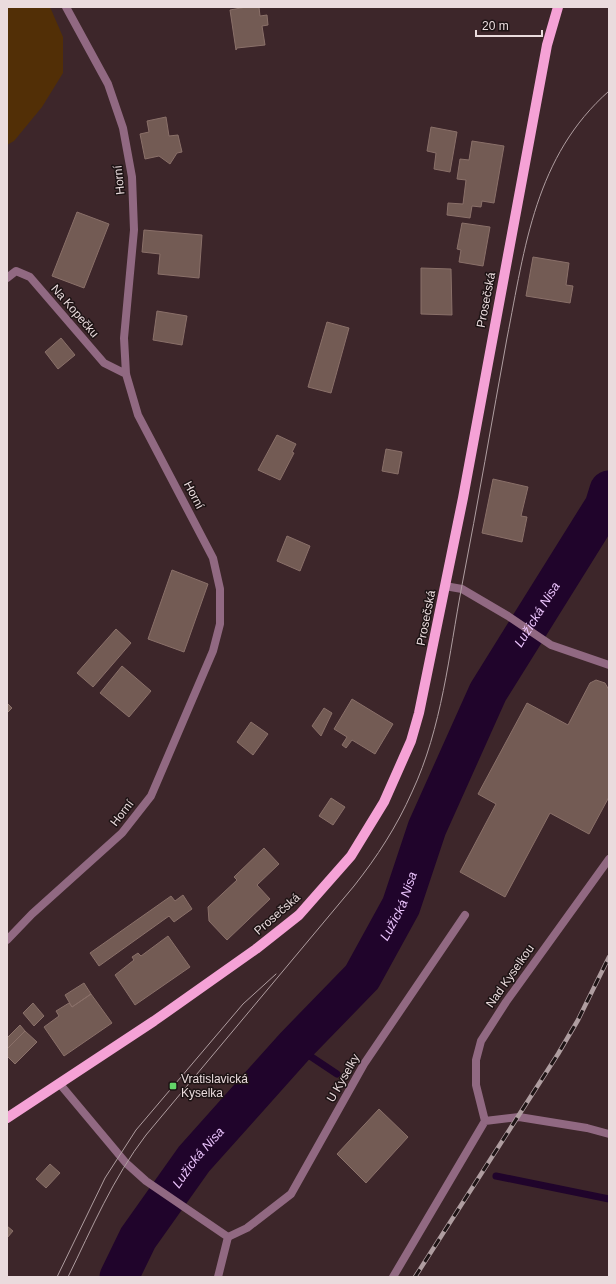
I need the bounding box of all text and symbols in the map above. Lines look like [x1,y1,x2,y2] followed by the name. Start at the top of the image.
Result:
[476,12,542,38] scale bar
[482,19,509,33] text: 20 m
[110,164,127,195] street label: Horní
[474,271,498,329] street label: Prosečská
[48,282,102,340] street label: Na Kopečku
[181,479,207,512] street label: Horní
[511,579,563,650] water label: Lužická Nisa
[414,589,438,647] street label: Prosečská
[107,797,137,829] street label: Horní
[377,870,420,943] water label: Lužická Nisa
[251,890,303,938] street label: Prosečská
[483,942,537,1010] street label: Nad Kyselkou
[324,1051,362,1105] street label: U Kyselky
[181,1072,248,1100] place label: Vratislavická Kyselka
[168,1081,178,1091] marker: Vratislavická Kyselka
[169,1124,227,1191] water label: Lužická Nisa

